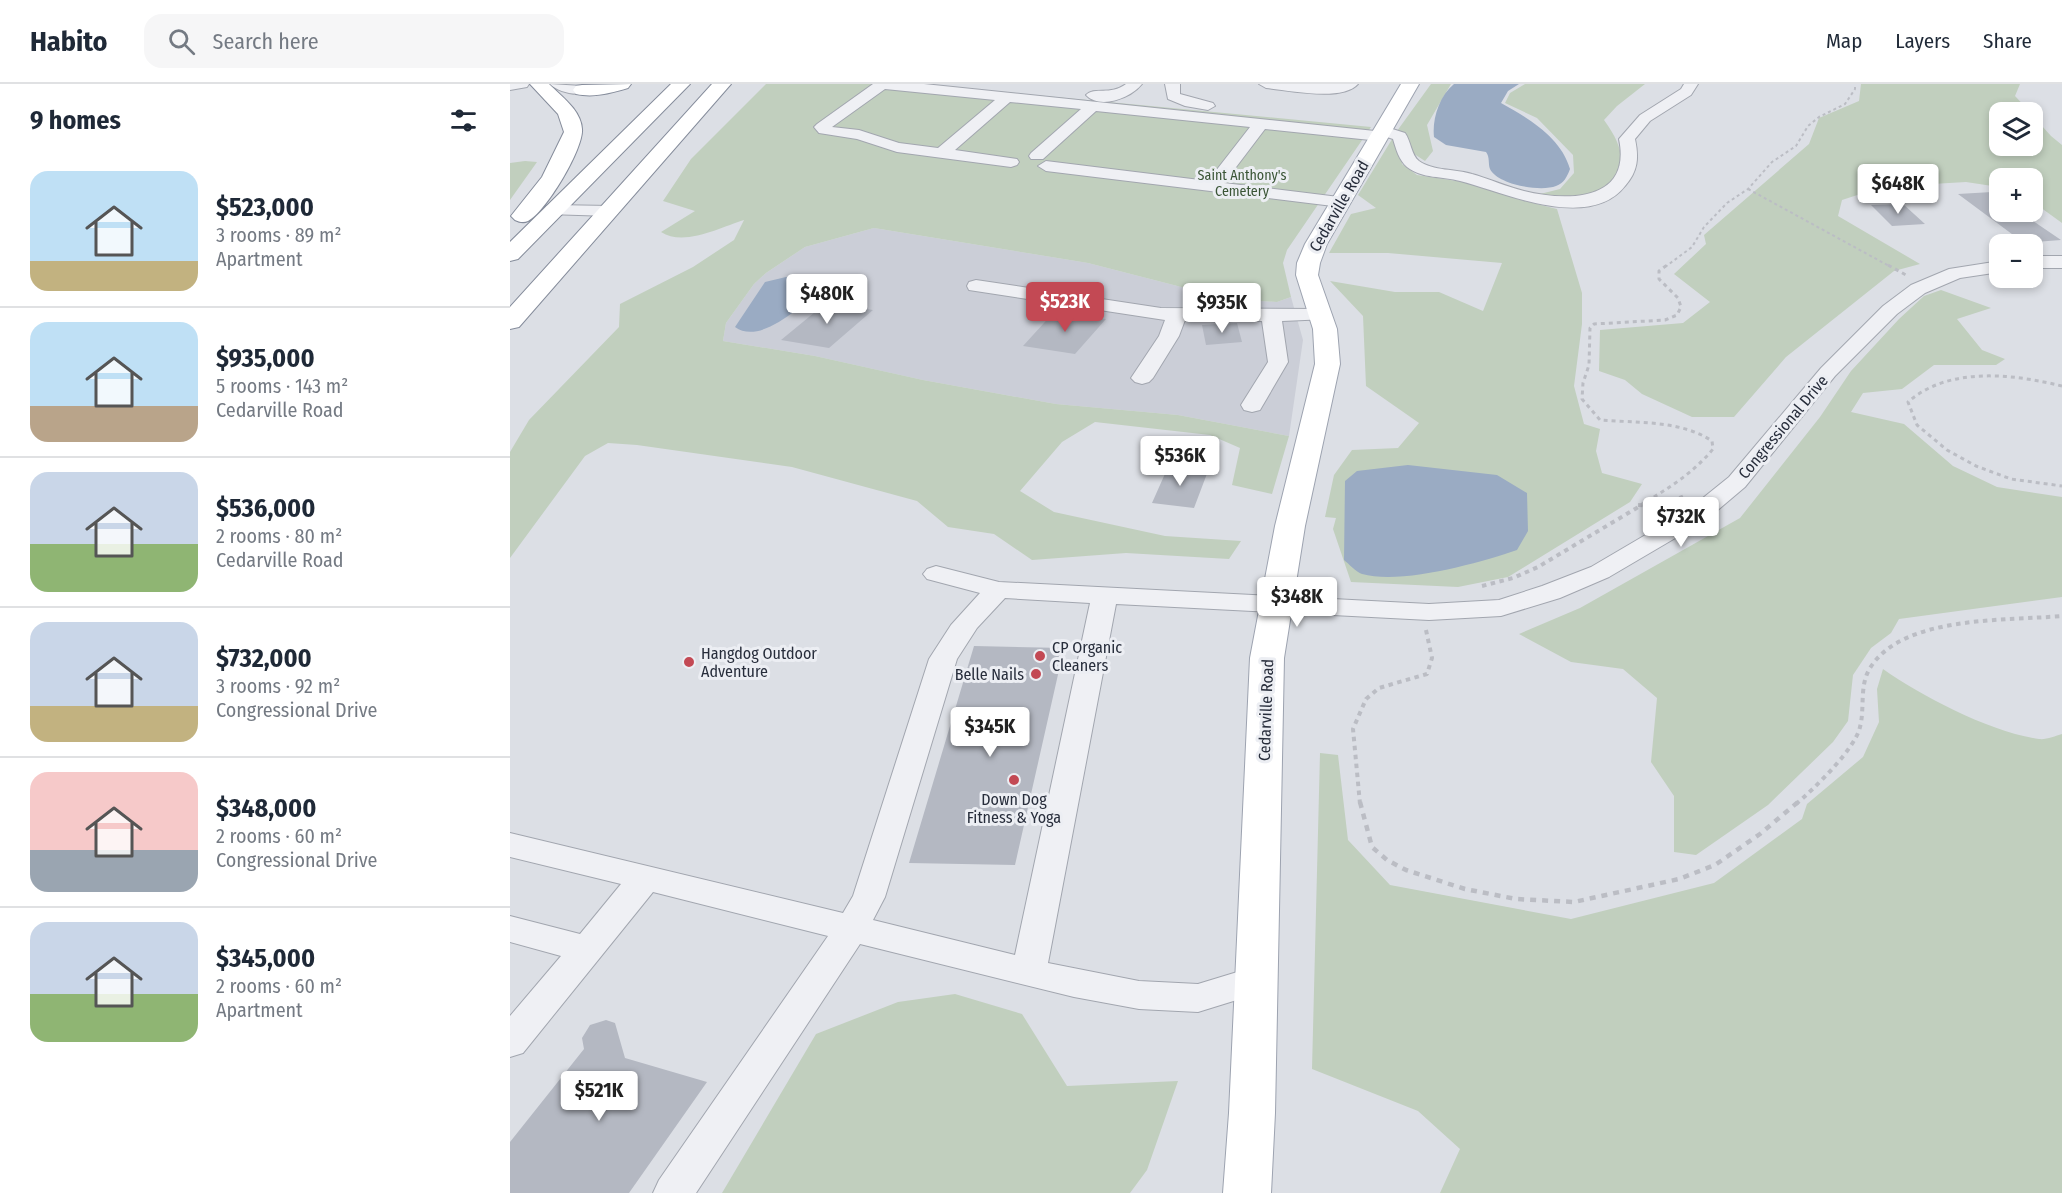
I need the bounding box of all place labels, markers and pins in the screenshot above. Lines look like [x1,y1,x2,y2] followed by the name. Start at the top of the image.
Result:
[1856,164,1940,215] pin: $648K
[785,274,869,325] pin: $480K
[1023,282,1107,333] pin: $523K
[1180,283,1264,334] pin: $935K
[1138,436,1222,487] pin: $536K
[1639,497,1723,548] pin: $732K
[1255,577,1339,628] pin: $348K
[1052,638,1122,675] place label: CP Organic Cleaners
[701,644,817,681] place label: Hangdog Outdoor Adventure
[1033,649,1047,663] marker: CP Organic Cleaners
[682,655,696,669] marker: Hangdog Outdoor Adventure
[955,665,1024,684] place label: Belle Nails
[1029,667,1043,681] marker: Belle Nails
[948,707,1032,758] pin: $345K
[1007,773,1021,787] marker: Down Dog Fitness & Yoga
[967,790,1061,827] place label: Down Dog Fitness & Yoga
[557,1071,641,1122] pin: $521K

